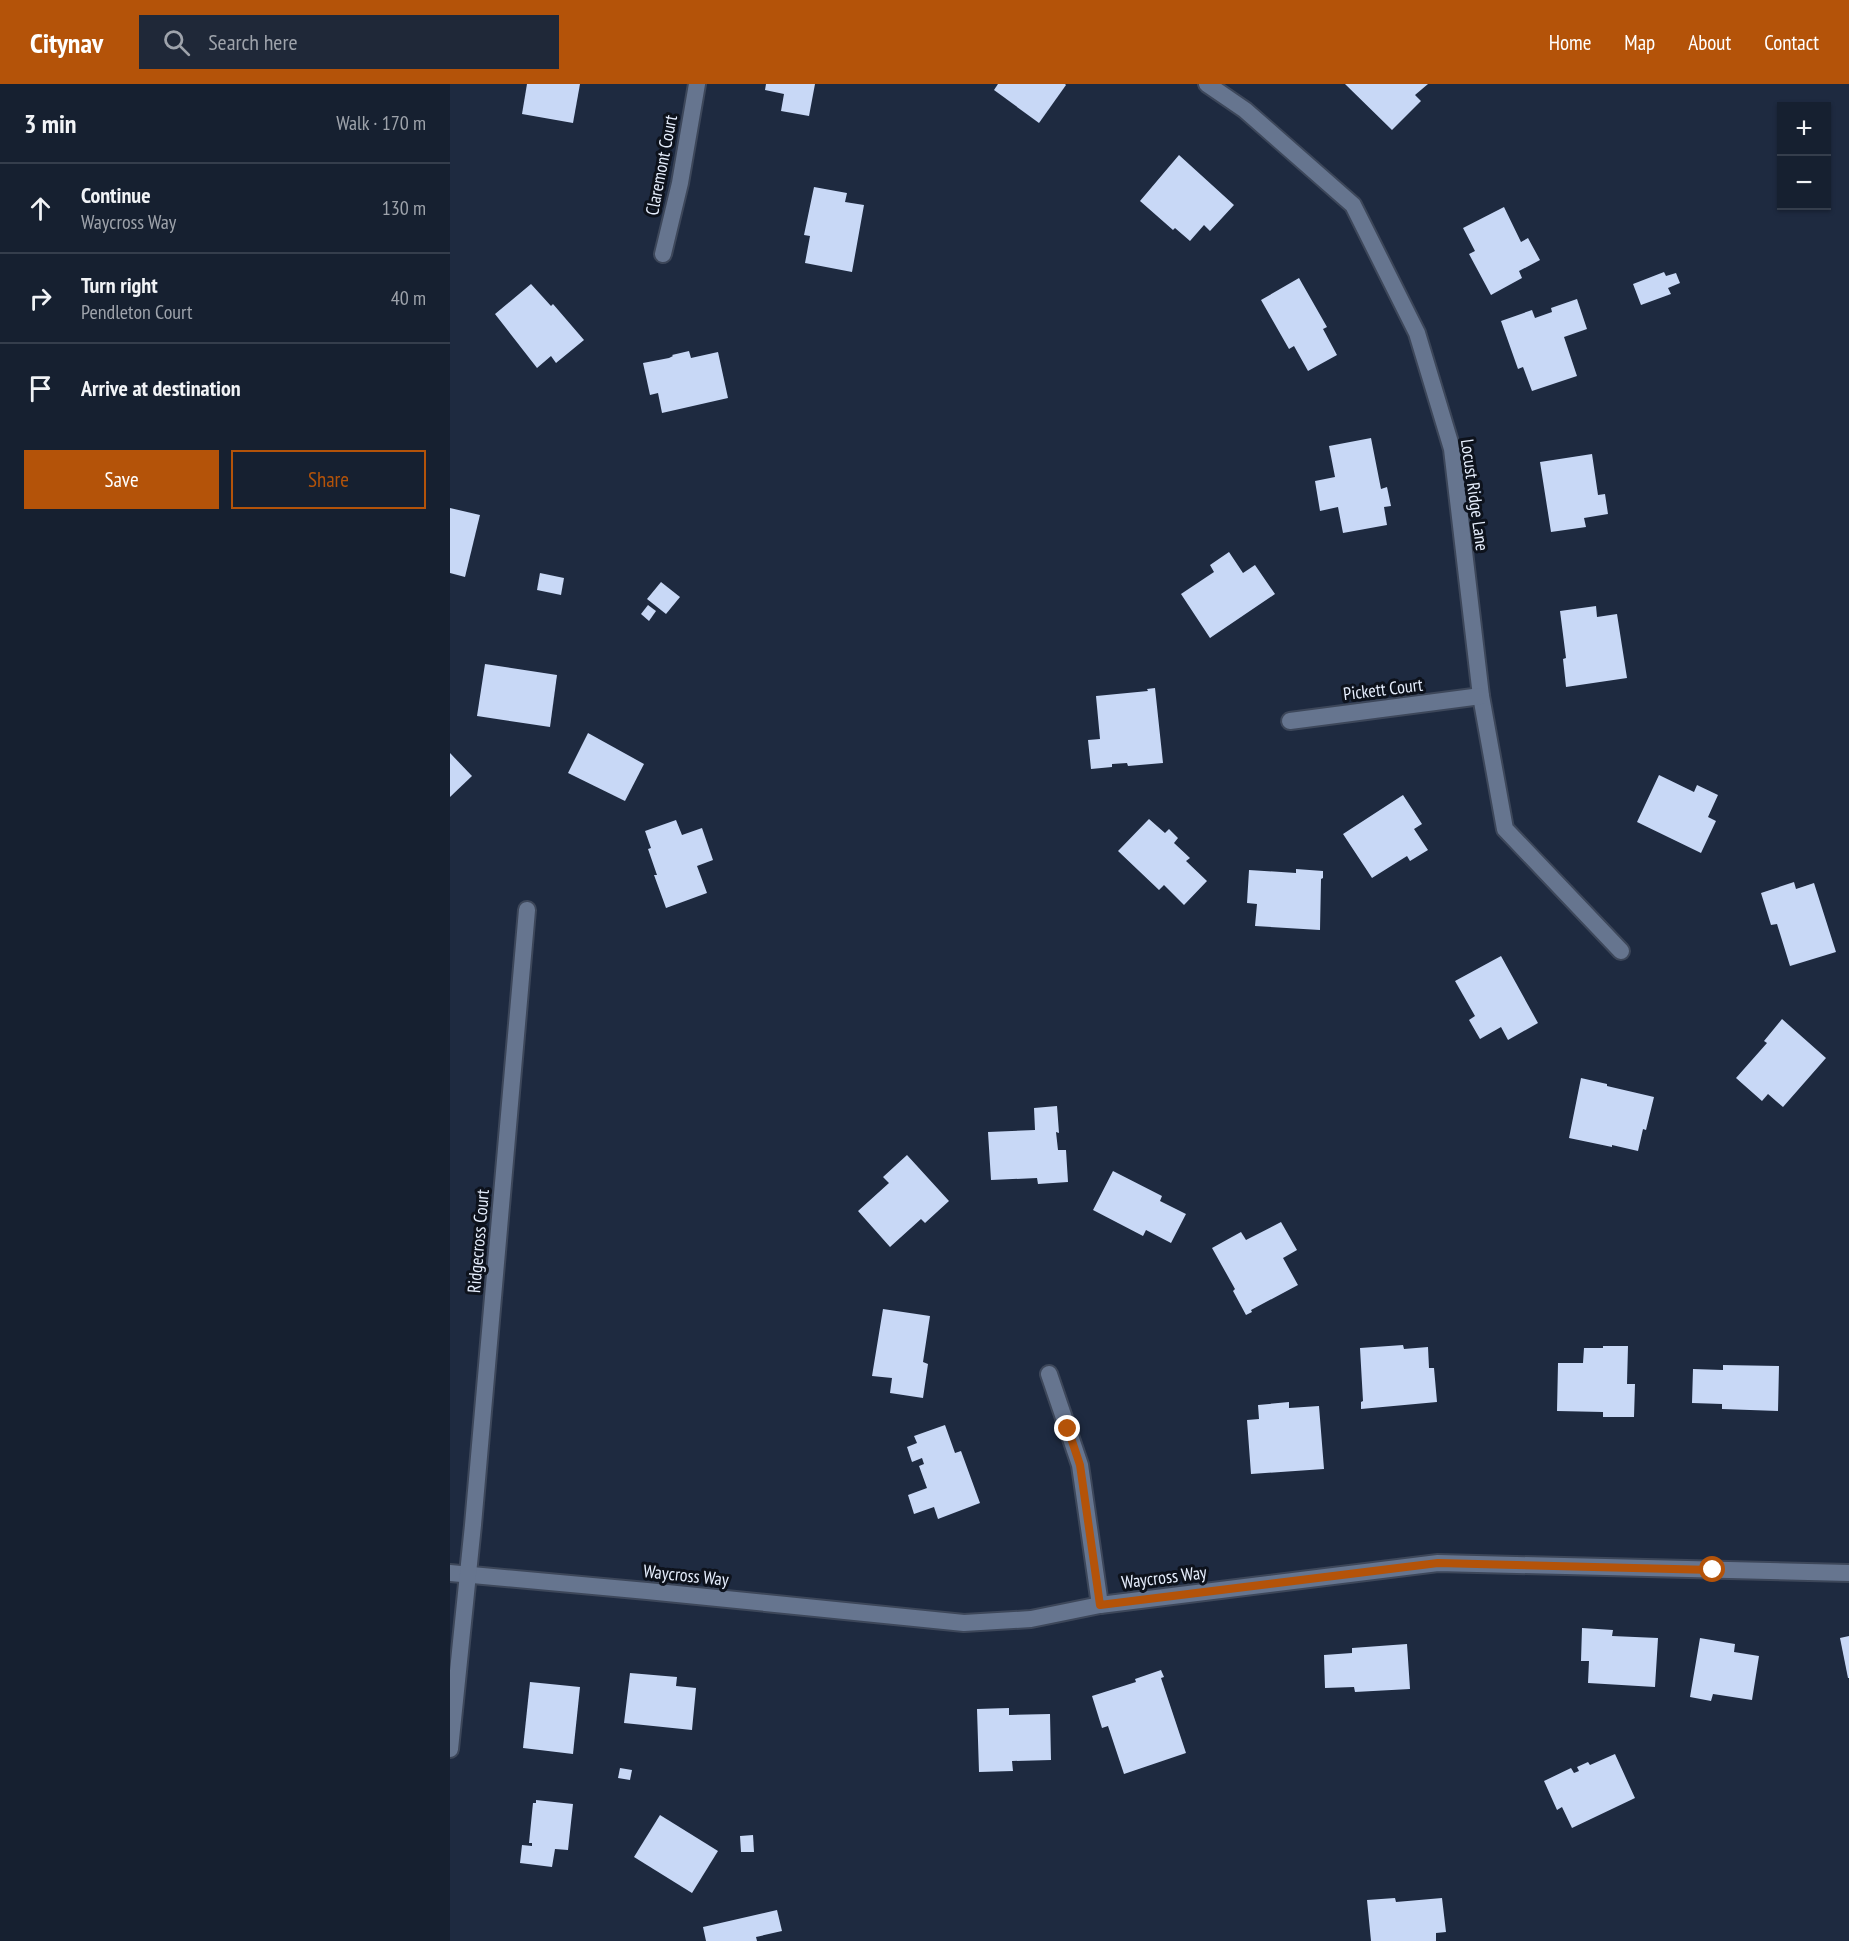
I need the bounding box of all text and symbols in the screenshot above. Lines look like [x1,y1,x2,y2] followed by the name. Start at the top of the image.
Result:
[139,15,559,69] search box
[30,24,103,61] text: Citynav
[160,26,193,59] icon: search
[208,28,298,56] text: Search here
[1549,29,1591,56] text: Home
[1624,29,1655,56] text: Map
[1688,29,1731,56] text: About
[1764,29,1819,56] text: Contact
[1777,102,1831,210] map controls
[1777,102,1831,156] button: +
[24,107,77,140] text: 3 min
[336,110,426,136] text: Walk · 170 m
[640,113,682,217] street label: Claremont Court
[1777,156,1831,210] button: −
[81,181,151,209] text: Continue
[24,192,57,225] icon: ahead
[382,195,426,221] text: 130 m
[81,209,176,235] text: Waycross Way
[81,271,158,299] text: Turn right
[24,282,57,315] icon: right
[391,285,426,311] text: 40 m
[81,299,192,325] text: Pendleton Court
[24,372,57,405] icon: arrive
[81,374,241,402] text: Arrive at destination
[1456,438,1494,552] street label: Locust Ridge Lane
[24,450,219,509] button: Save
[231,450,426,509] button: Share
[1342,673,1424,705] street label: Pickett Court
[462,1188,494,1294] street label: Ridgecross Court
[1054,1415,1080,1441] route end
[1699,1556,1725,1582] route start
[642,1559,730,1591] street label: Waycross Way
[1120,1560,1208,1594] street label: Waycross Way

